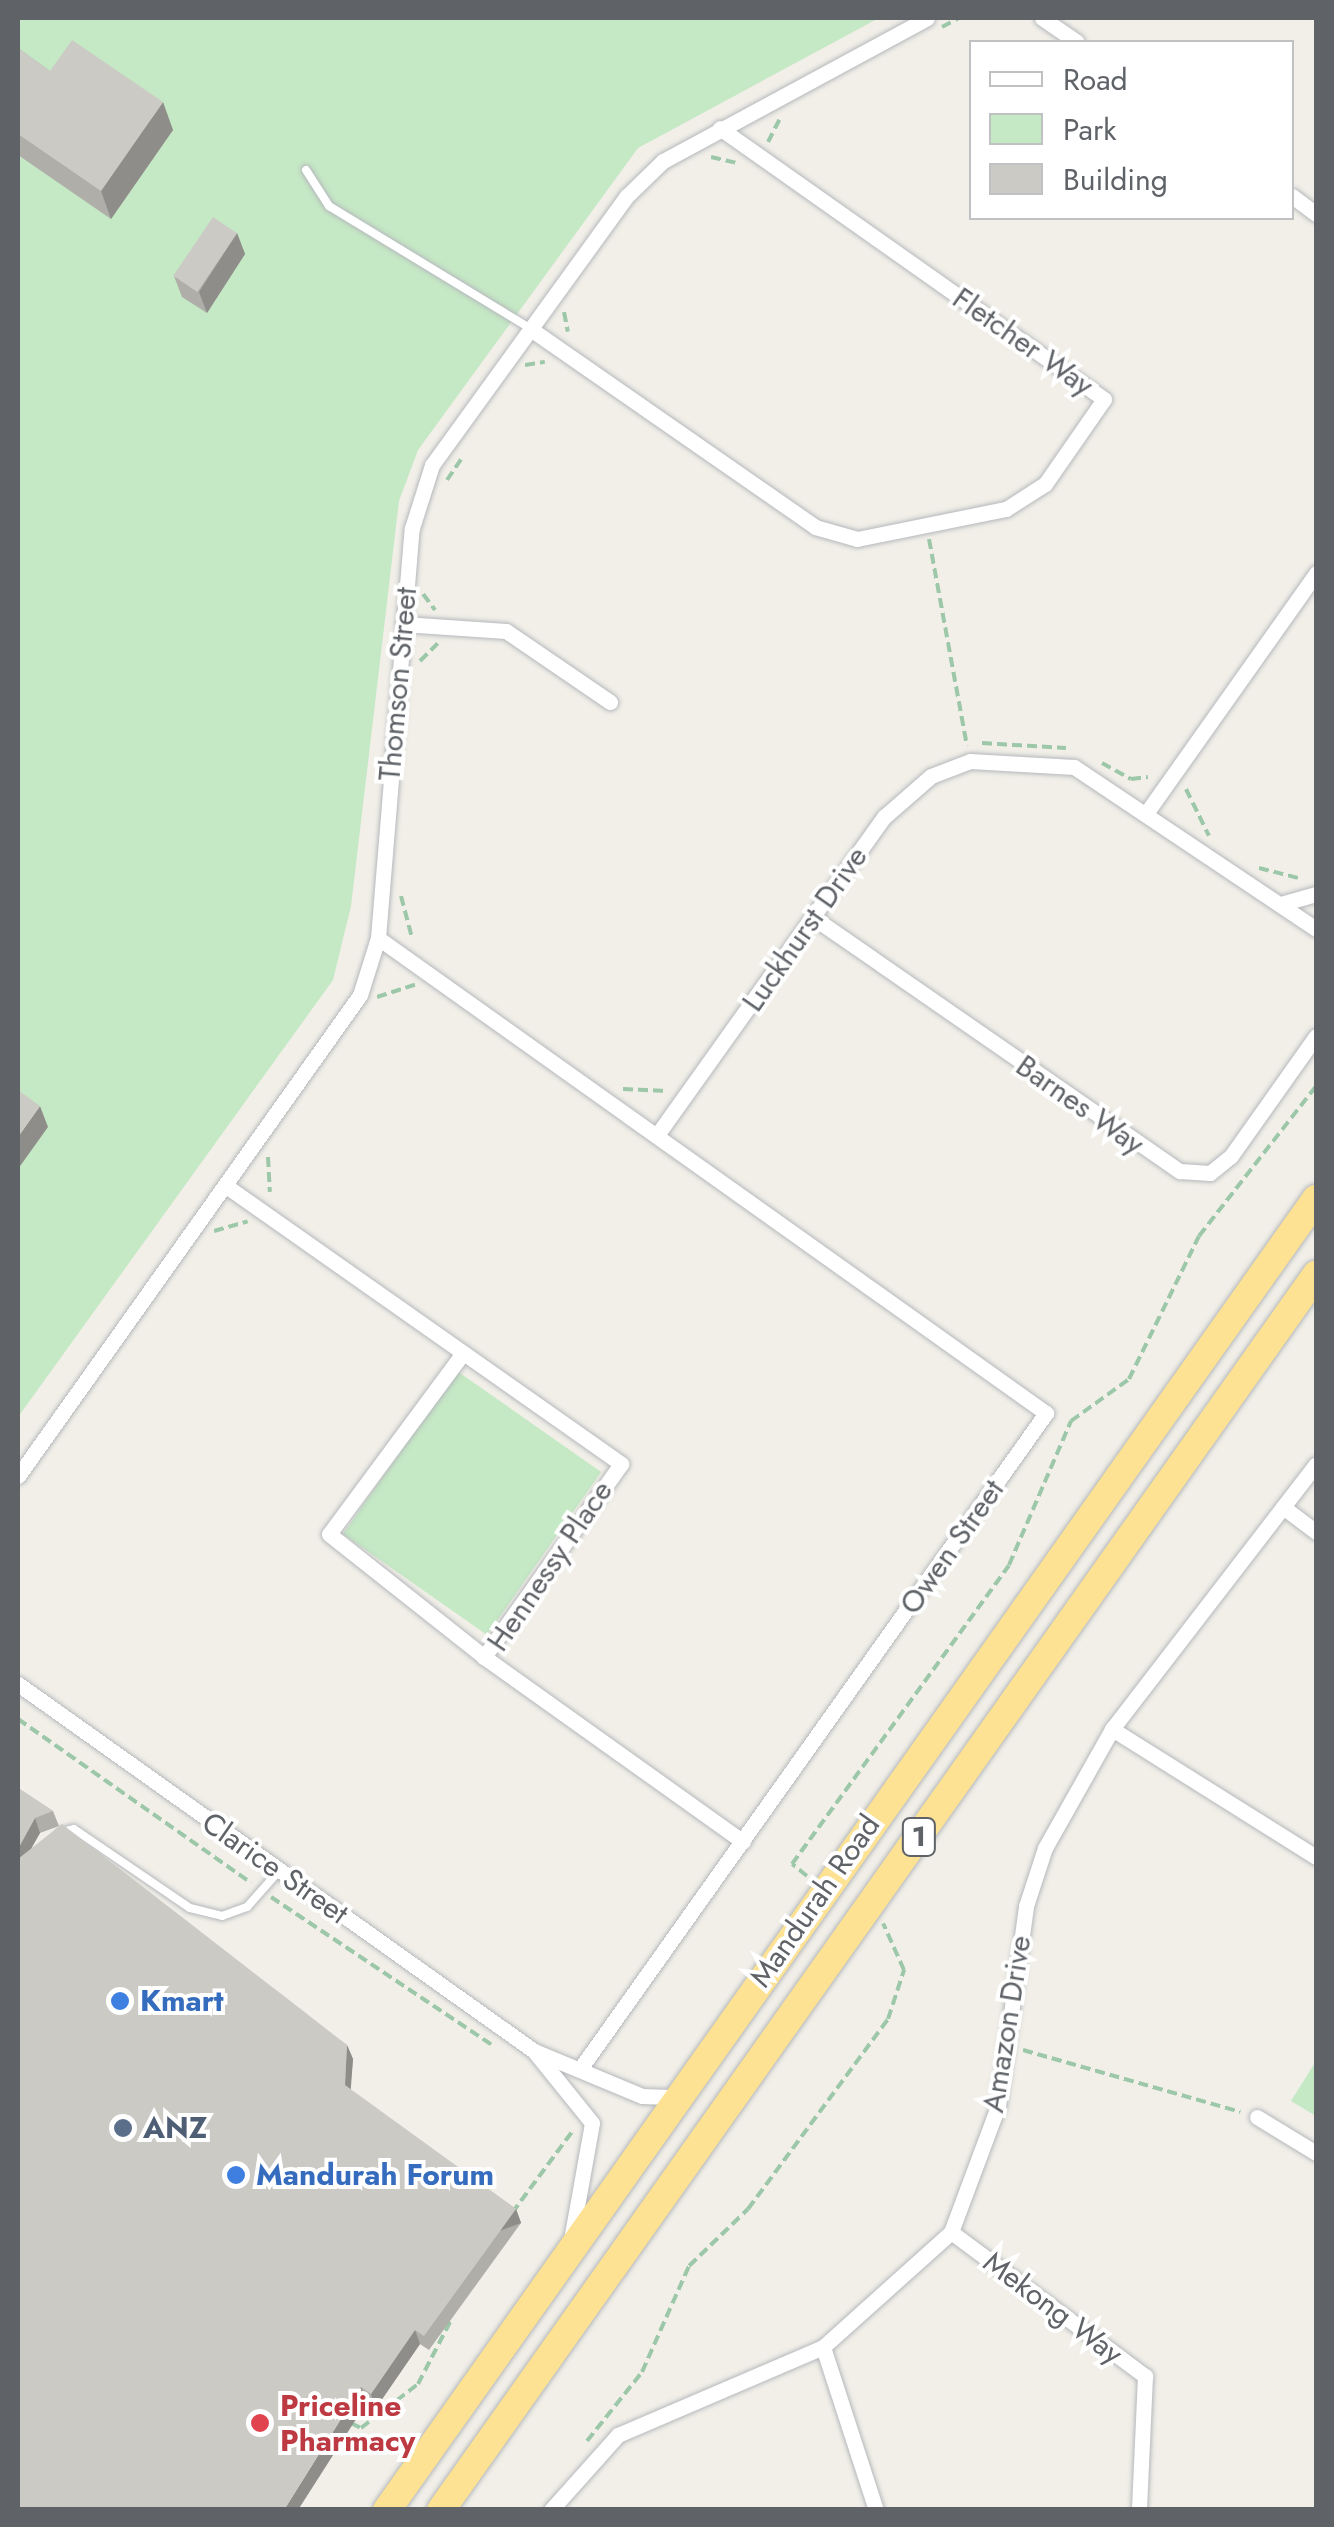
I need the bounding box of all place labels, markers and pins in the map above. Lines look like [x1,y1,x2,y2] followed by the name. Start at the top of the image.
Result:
[140,1983,224,2019] place label: Kmart
[109,1990,131,2012] marker: Kmart
[143,2110,207,2146] place label: ANZ
[112,2117,134,2139] marker: ANZ
[256,2157,494,2193] place label: Mandurah Forum
[225,2164,247,2186] marker: Mandurah Forum
[280,2388,415,2458] place label: Priceline Pharmacy
[249,2412,271,2434] marker: Priceline Pharmacy

